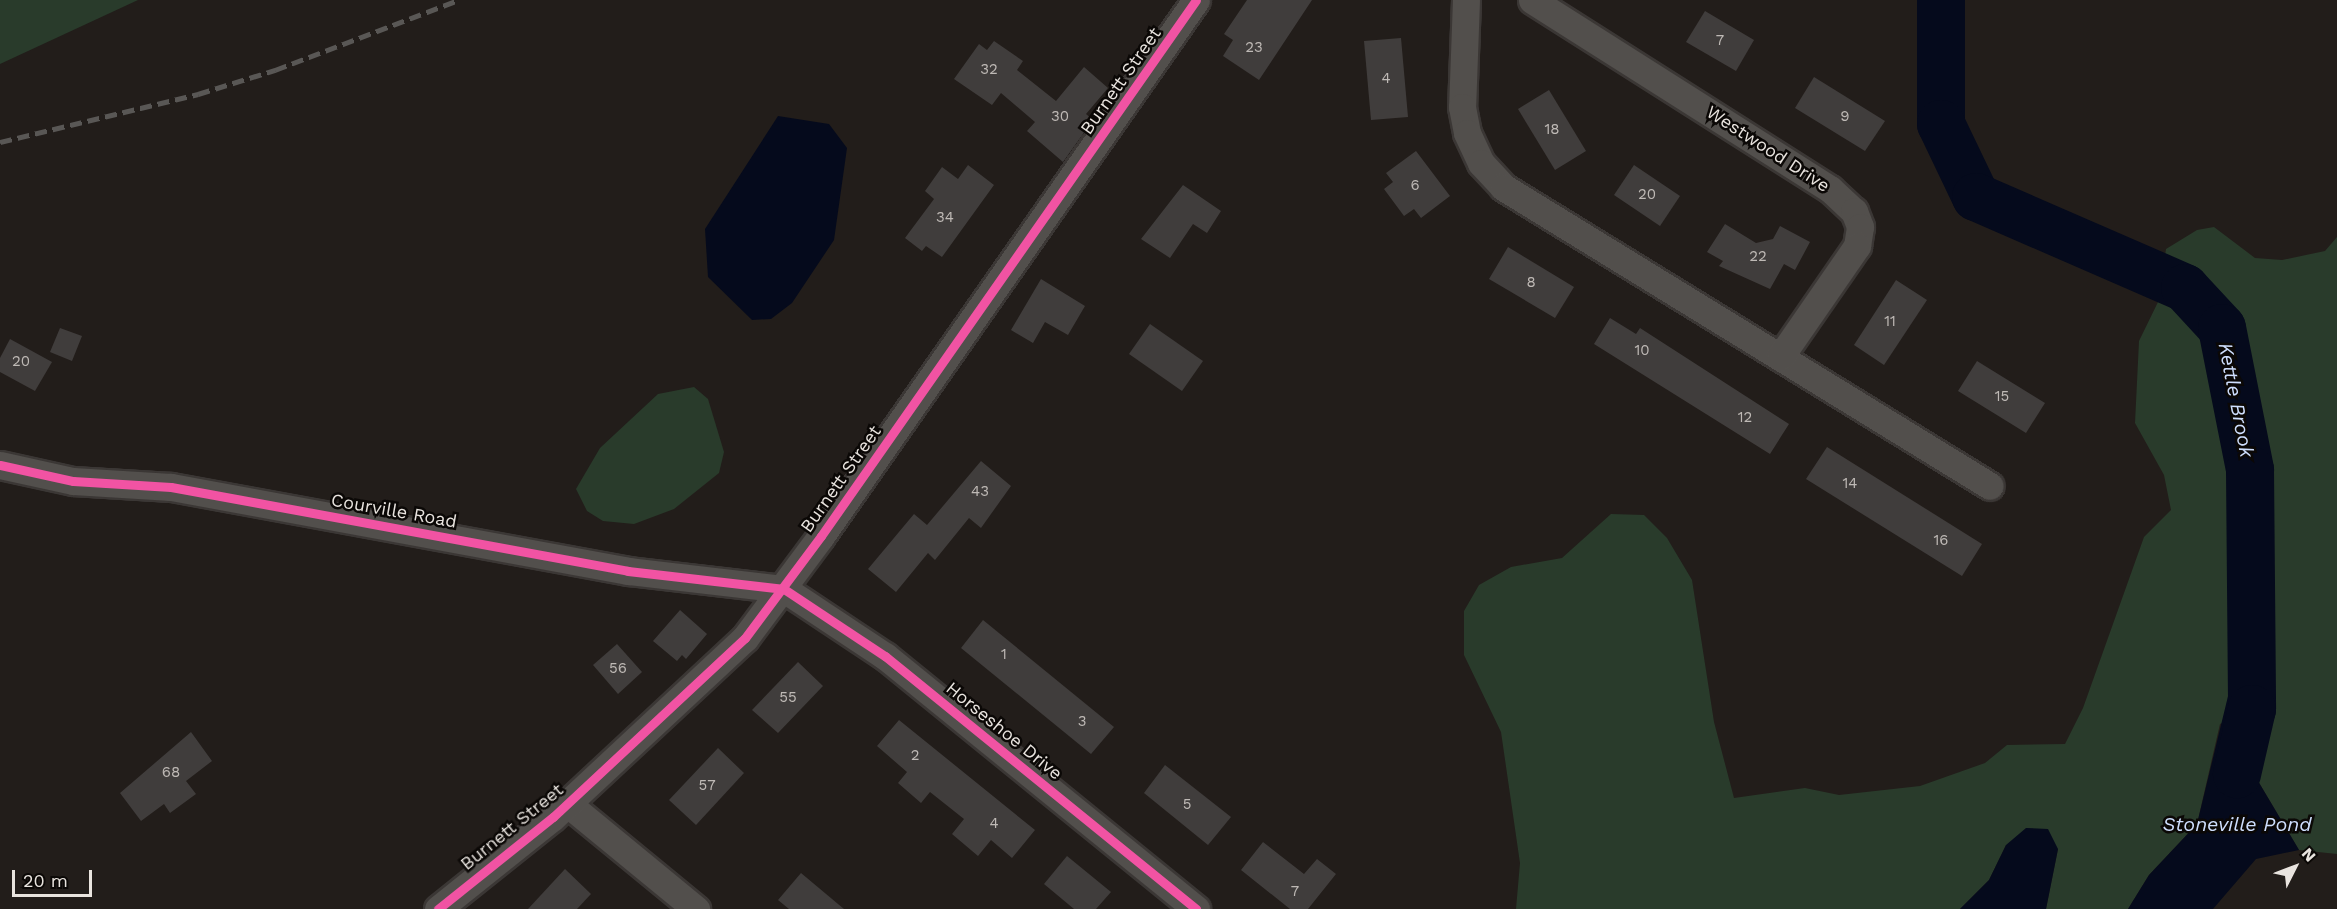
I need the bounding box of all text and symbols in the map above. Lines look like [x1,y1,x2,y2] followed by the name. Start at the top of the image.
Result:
[1076,23,1166,139] street label: Burnett Street
[1716,32,1724,50] house number: 7
[1245,39,1263,57] house number: 23
[980,61,998,79] house number: 32
[1381,70,1391,88] house number: 4
[1702,101,1834,197] street label: Westwood Drive
[1051,108,1069,126] house number: 30
[1840,108,1850,126] house number: 9
[1544,121,1560,139] house number: 18
[1410,177,1420,195] house number: 6
[1638,186,1656,204] house number: 20
[936,209,954,227] house number: 34
[1749,248,1767,266] house number: 22
[1526,274,1536,292] house number: 8
[1884,313,1896,331] house number: 11
[2213,340,2259,460] water label: Kettle Brook
[1634,342,1650,360] house number: 10
[12,353,30,371] house number: 20
[1995,388,2009,406] house number: 15
[1738,409,1752,427] house number: 12
[796,421,886,537] street label: Burnett Street
[1842,475,1858,493] house number: 14
[971,483,989,501] house number: 43
[329,489,459,533] street label: Courville Road
[1934,532,1948,550] house number: 16
[1001,646,1007,664] house number: 1
[609,660,627,678] house number: 56
[941,677,1067,785] street label: Horseshoe Drive
[779,689,797,707] house number: 55
[1078,713,1086,731] house number: 3
[911,747,919,765] house number: 2
[162,764,180,782] house number: 68
[698,777,716,795] house number: 57
[456,779,568,875] street label: Burnett Street
[1183,796,1191,814] house number: 5
[2162,812,2312,836] water label: Stoneville Pond
[989,815,999,833] house number: 4
[2265,837,2325,897] north arrow
[2298,844,2320,865] text: N
[15,858,94,896] scale bar
[23,870,68,891] text: 20 m
[1291,883,1299,901] house number: 7

